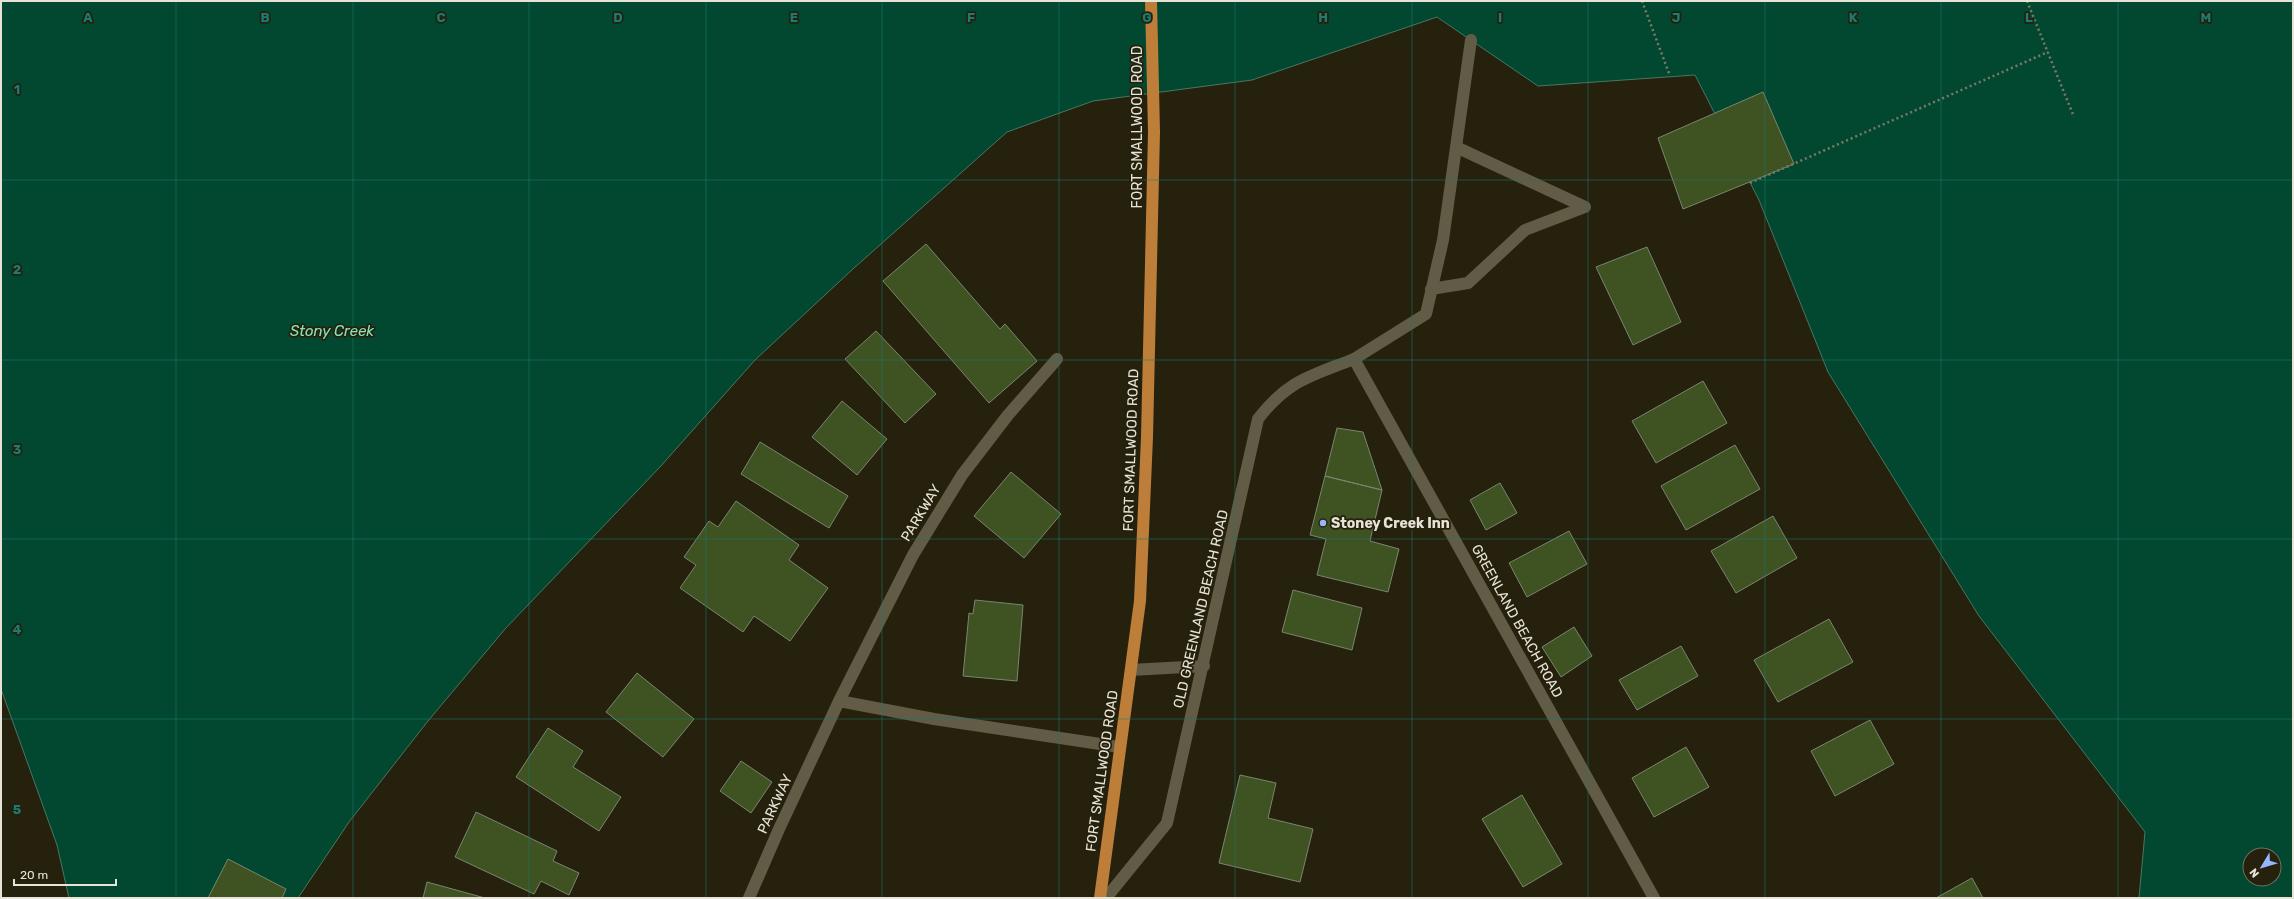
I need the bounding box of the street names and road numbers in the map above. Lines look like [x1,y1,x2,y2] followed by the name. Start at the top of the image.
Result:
[1129,46,1146,208] street label: FORT SMALLWOOD ROAD
[1120,368,1142,532] street label: FORT SMALLWOOD ROAD
[897,481,945,545] street label: PARKWAY
[1170,508,1232,710] street label: OLD GREENLAND BEACH ROAD
[1468,541,1566,701] street label: GREENLAND BEACH ROAD
[1082,689,1122,853] street label: FORT SMALLWOOD ROAD
[754,772,796,836] street label: PARKWAY

